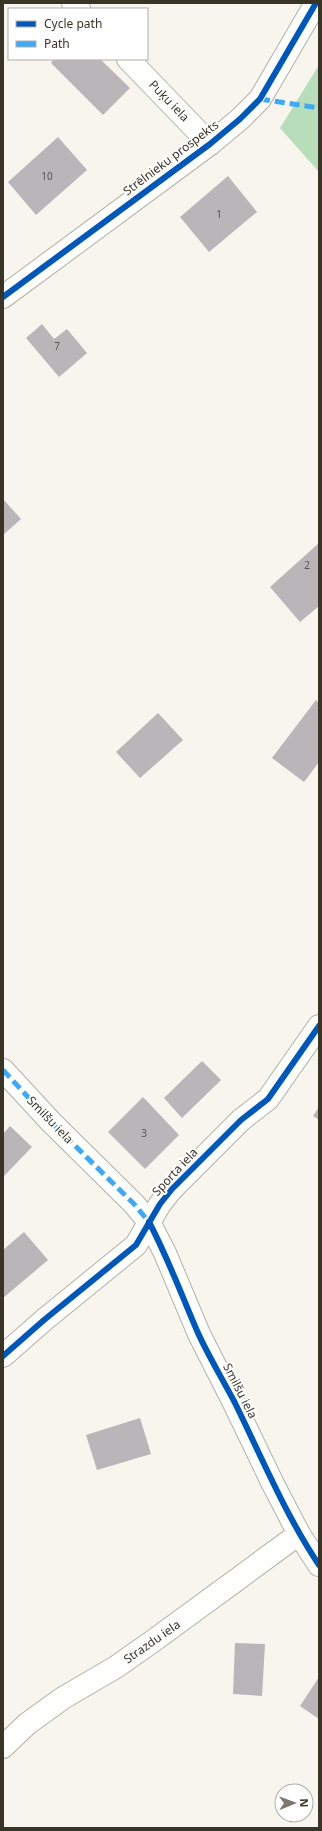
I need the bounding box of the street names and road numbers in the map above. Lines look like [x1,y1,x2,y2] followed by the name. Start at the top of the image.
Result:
[145,76,193,125] street label: Puķu iela
[119,116,222,199] street label: Strēlnieku prospekts
[23,1092,77,1147] street label: Smilšu iela
[148,1144,201,1199] street label: Sporta iela
[219,1360,262,1421] street label: Smilšu iela
[120,1616,183,1667] street label: Strazdu iela

